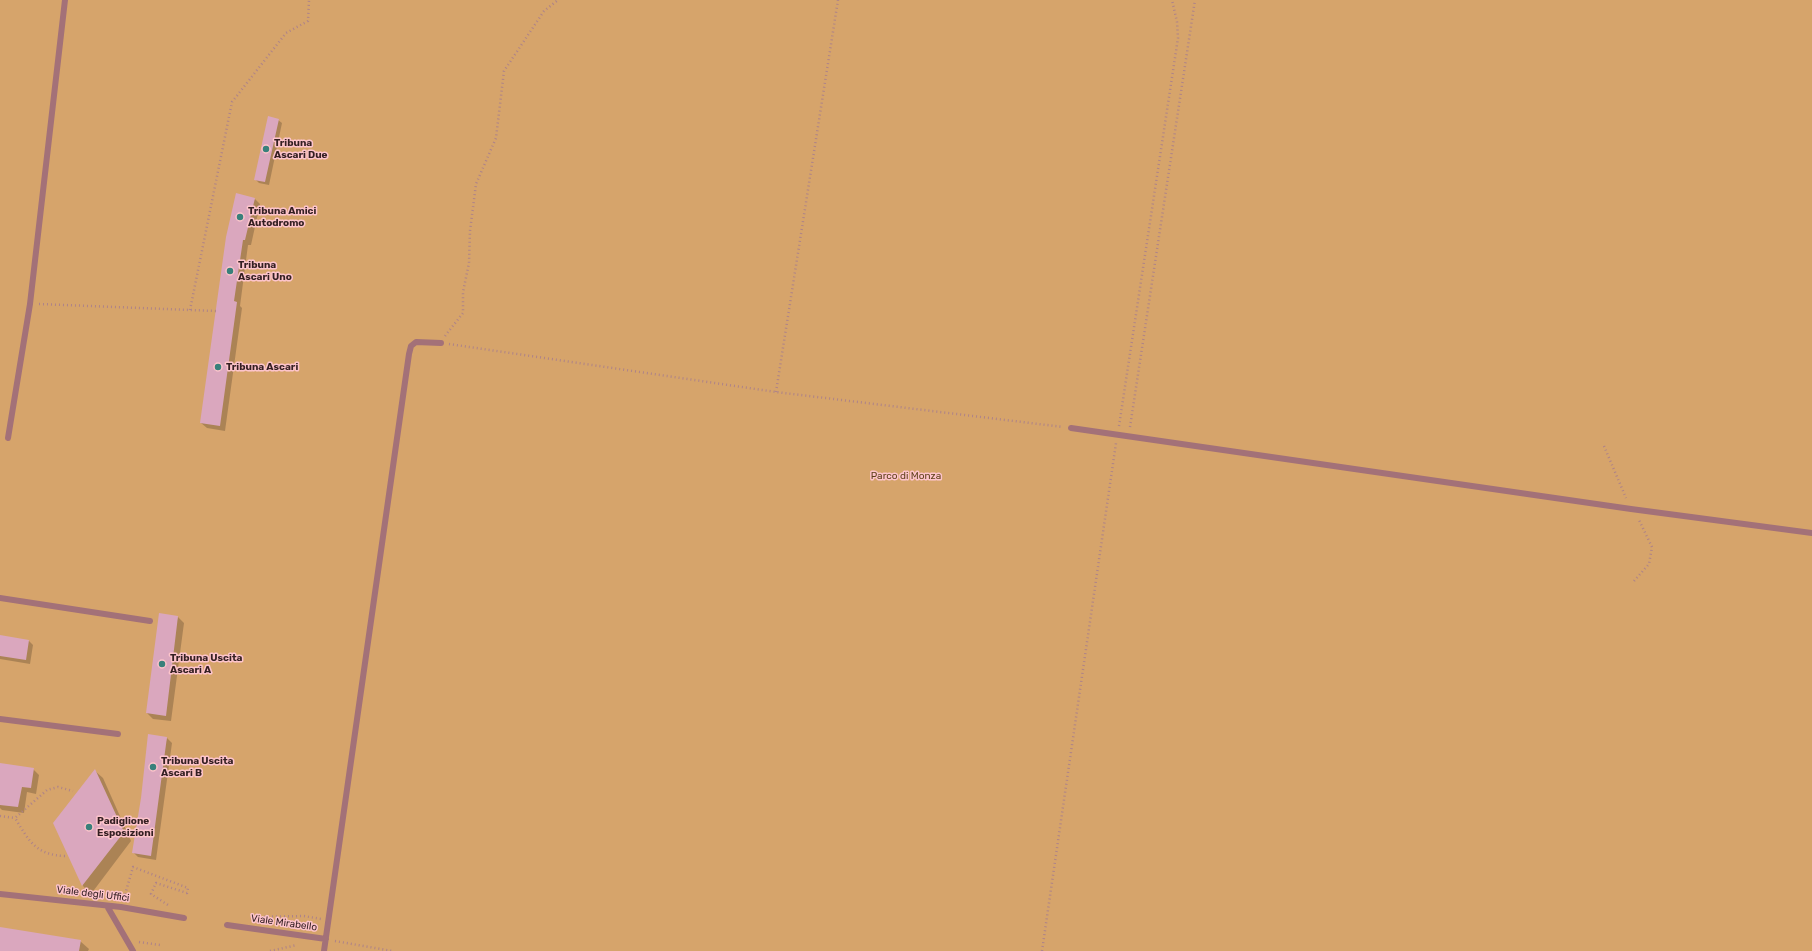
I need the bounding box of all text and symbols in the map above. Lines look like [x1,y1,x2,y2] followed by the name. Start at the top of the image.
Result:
[274,137,328,160] place label: Tribuna Ascari Due
[261,144,271,154] marker: Tribuna Ascari Due
[248,205,316,228] place label: Tribuna Amici Autodromo
[235,212,245,222] marker: Tribuna Amici Autodromo
[238,259,292,282] place label: Tribuna Ascari Uno
[225,266,235,276] marker: Tribuna Ascari Uno
[226,361,298,373] place label: Tribuna Ascari
[213,362,223,372] marker: Tribuna Ascari
[871,470,941,482] park label: Parco di Monza
[170,652,242,676] place label: Tribuna Uscita Ascari A
[157,659,167,669] marker: Tribuna Uscita Ascari A
[161,755,233,778] place label: Tribuna Uscita Ascari B
[148,762,158,772] marker: Tribuna Uscita Ascari B
[97,815,154,838] place label: Padiglione Esposizioni
[84,822,94,832] marker: Padiglione Esposizioni
[56,884,130,904] street label: Viale degli Uffici
[250,912,318,934] street label: Viale Mirabello

